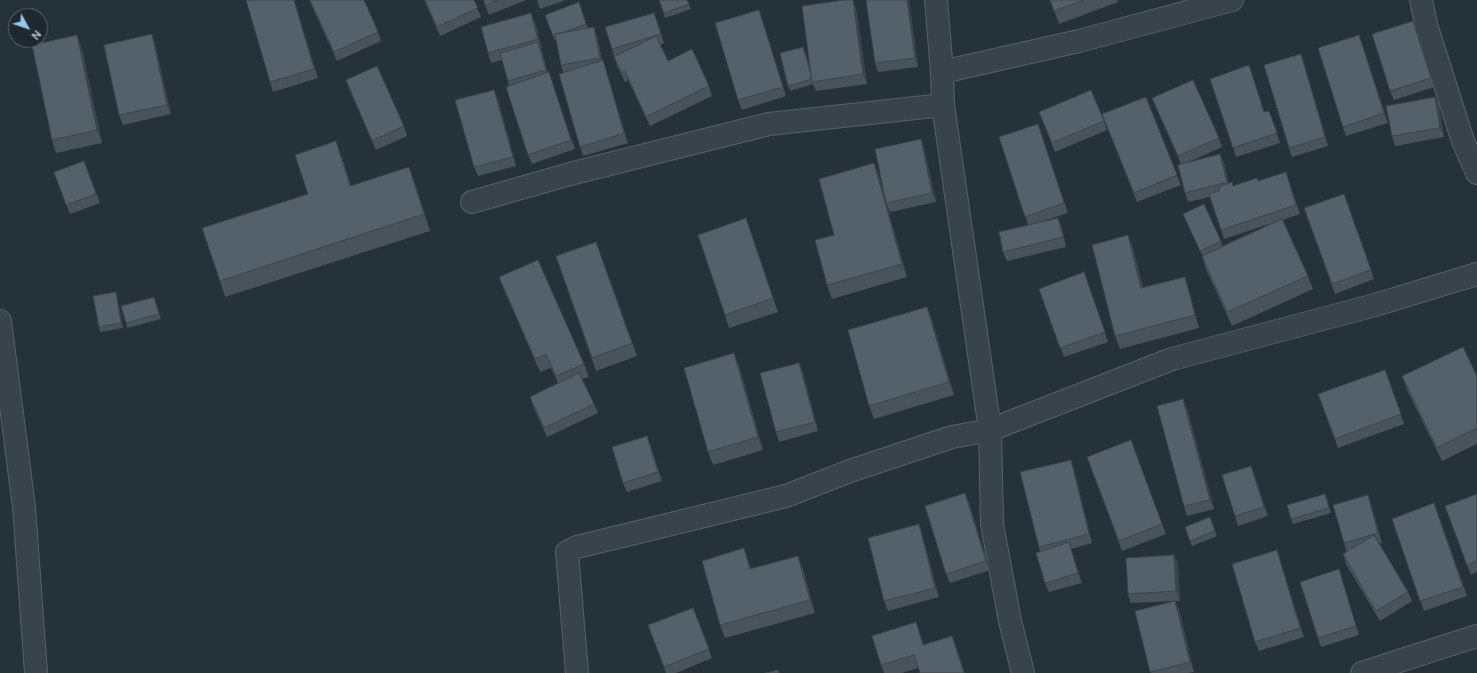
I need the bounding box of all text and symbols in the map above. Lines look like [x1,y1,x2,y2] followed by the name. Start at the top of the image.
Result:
[8,8,48,48] north arrow
[28,27,44,43] text: N

